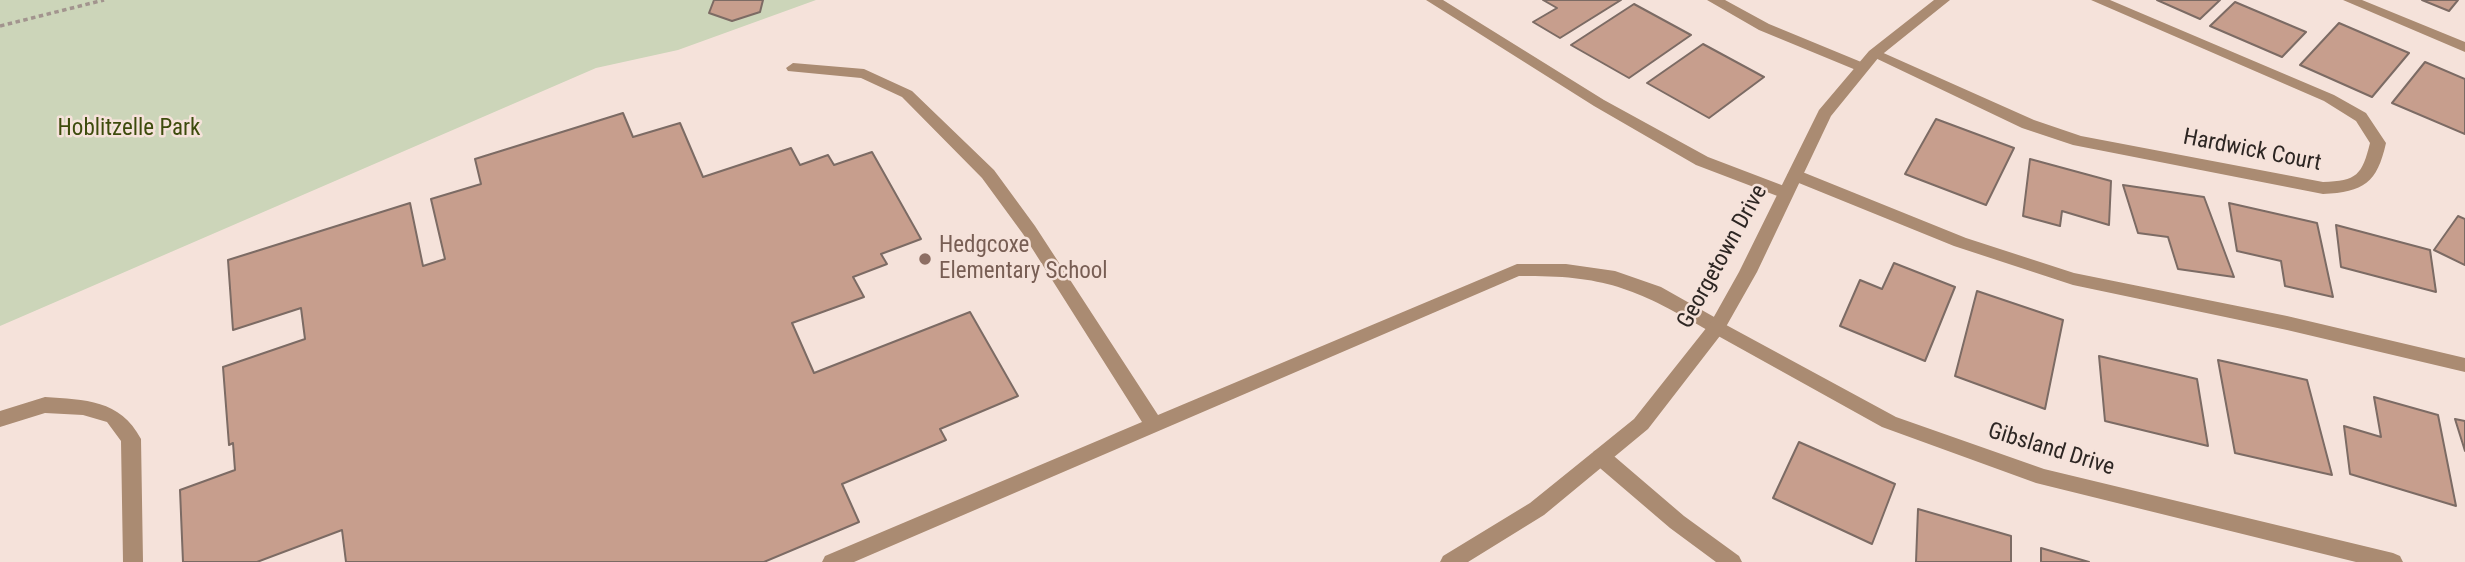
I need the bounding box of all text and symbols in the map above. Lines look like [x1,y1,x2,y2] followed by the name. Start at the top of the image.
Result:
[58,115,200,143] park label: Hoblitzelle Park
[2181,124,2323,178] street label: Hardwick Court
[1672,180,1774,334] street label: Georgetown Drive
[939,232,1108,286] place label: Hedgcoxe Elementary School
[917,251,933,267] marker: Hedgcoxe Elementary School
[1984,418,2118,482] street label: Gibsland Drive

